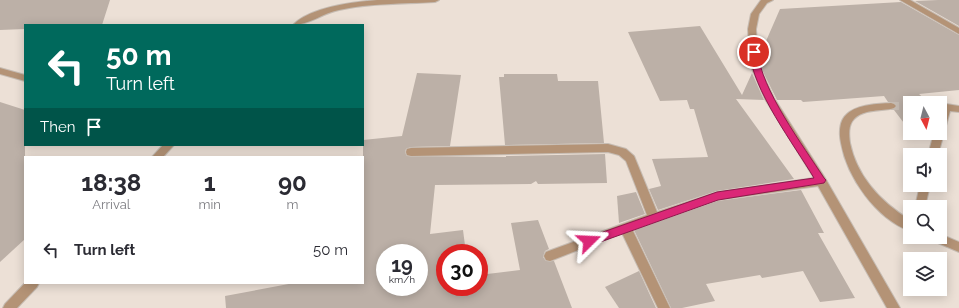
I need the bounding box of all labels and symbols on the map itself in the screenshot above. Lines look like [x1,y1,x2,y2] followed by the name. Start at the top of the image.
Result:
[737,35,771,69] pin
[903,96,947,140] north arrow
[568,220,610,262] position arrow
[436,244,488,296] speed limit sign: 30

